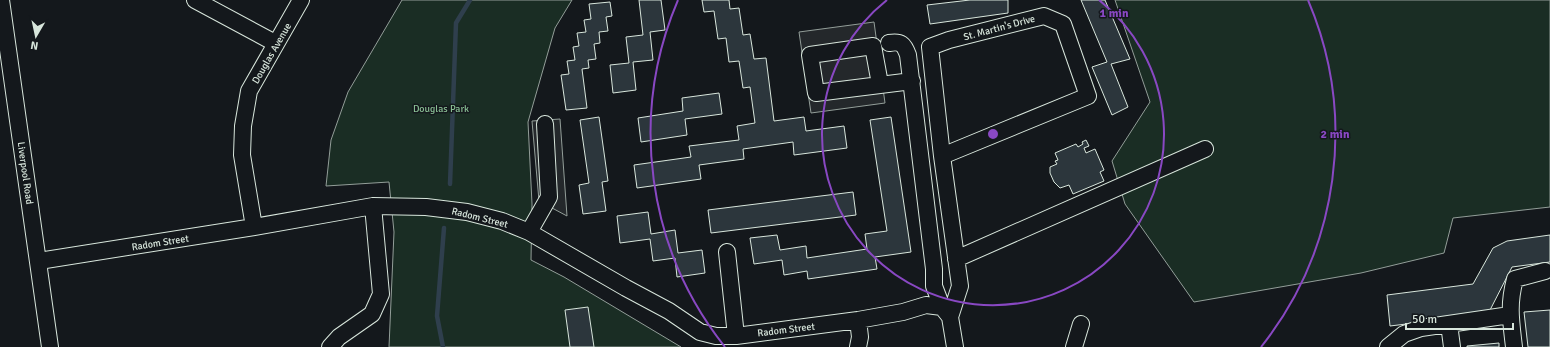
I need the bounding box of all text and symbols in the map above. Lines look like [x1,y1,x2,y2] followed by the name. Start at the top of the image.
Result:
[1100,6,1129,21] text: 1 min
[962,13,1036,43] street label: St. Martin's Drive
[16,16,56,56] north arrow
[250,21,294,86] street label: Douglas Avenue
[30,38,39,52] text: N
[413,103,469,115] park label: Douglas Park
[986,127,1000,141] centre of rings
[1321,127,1350,142] text: 2 min
[15,141,35,205] street label: Liverpool Road
[450,205,510,231] street label: Radom Street
[131,232,190,253] street label: Radom Street
[1406,305,1513,331] scale bar
[1412,312,1437,327] text: 50 m
[757,320,816,339] street label: Radom Street

